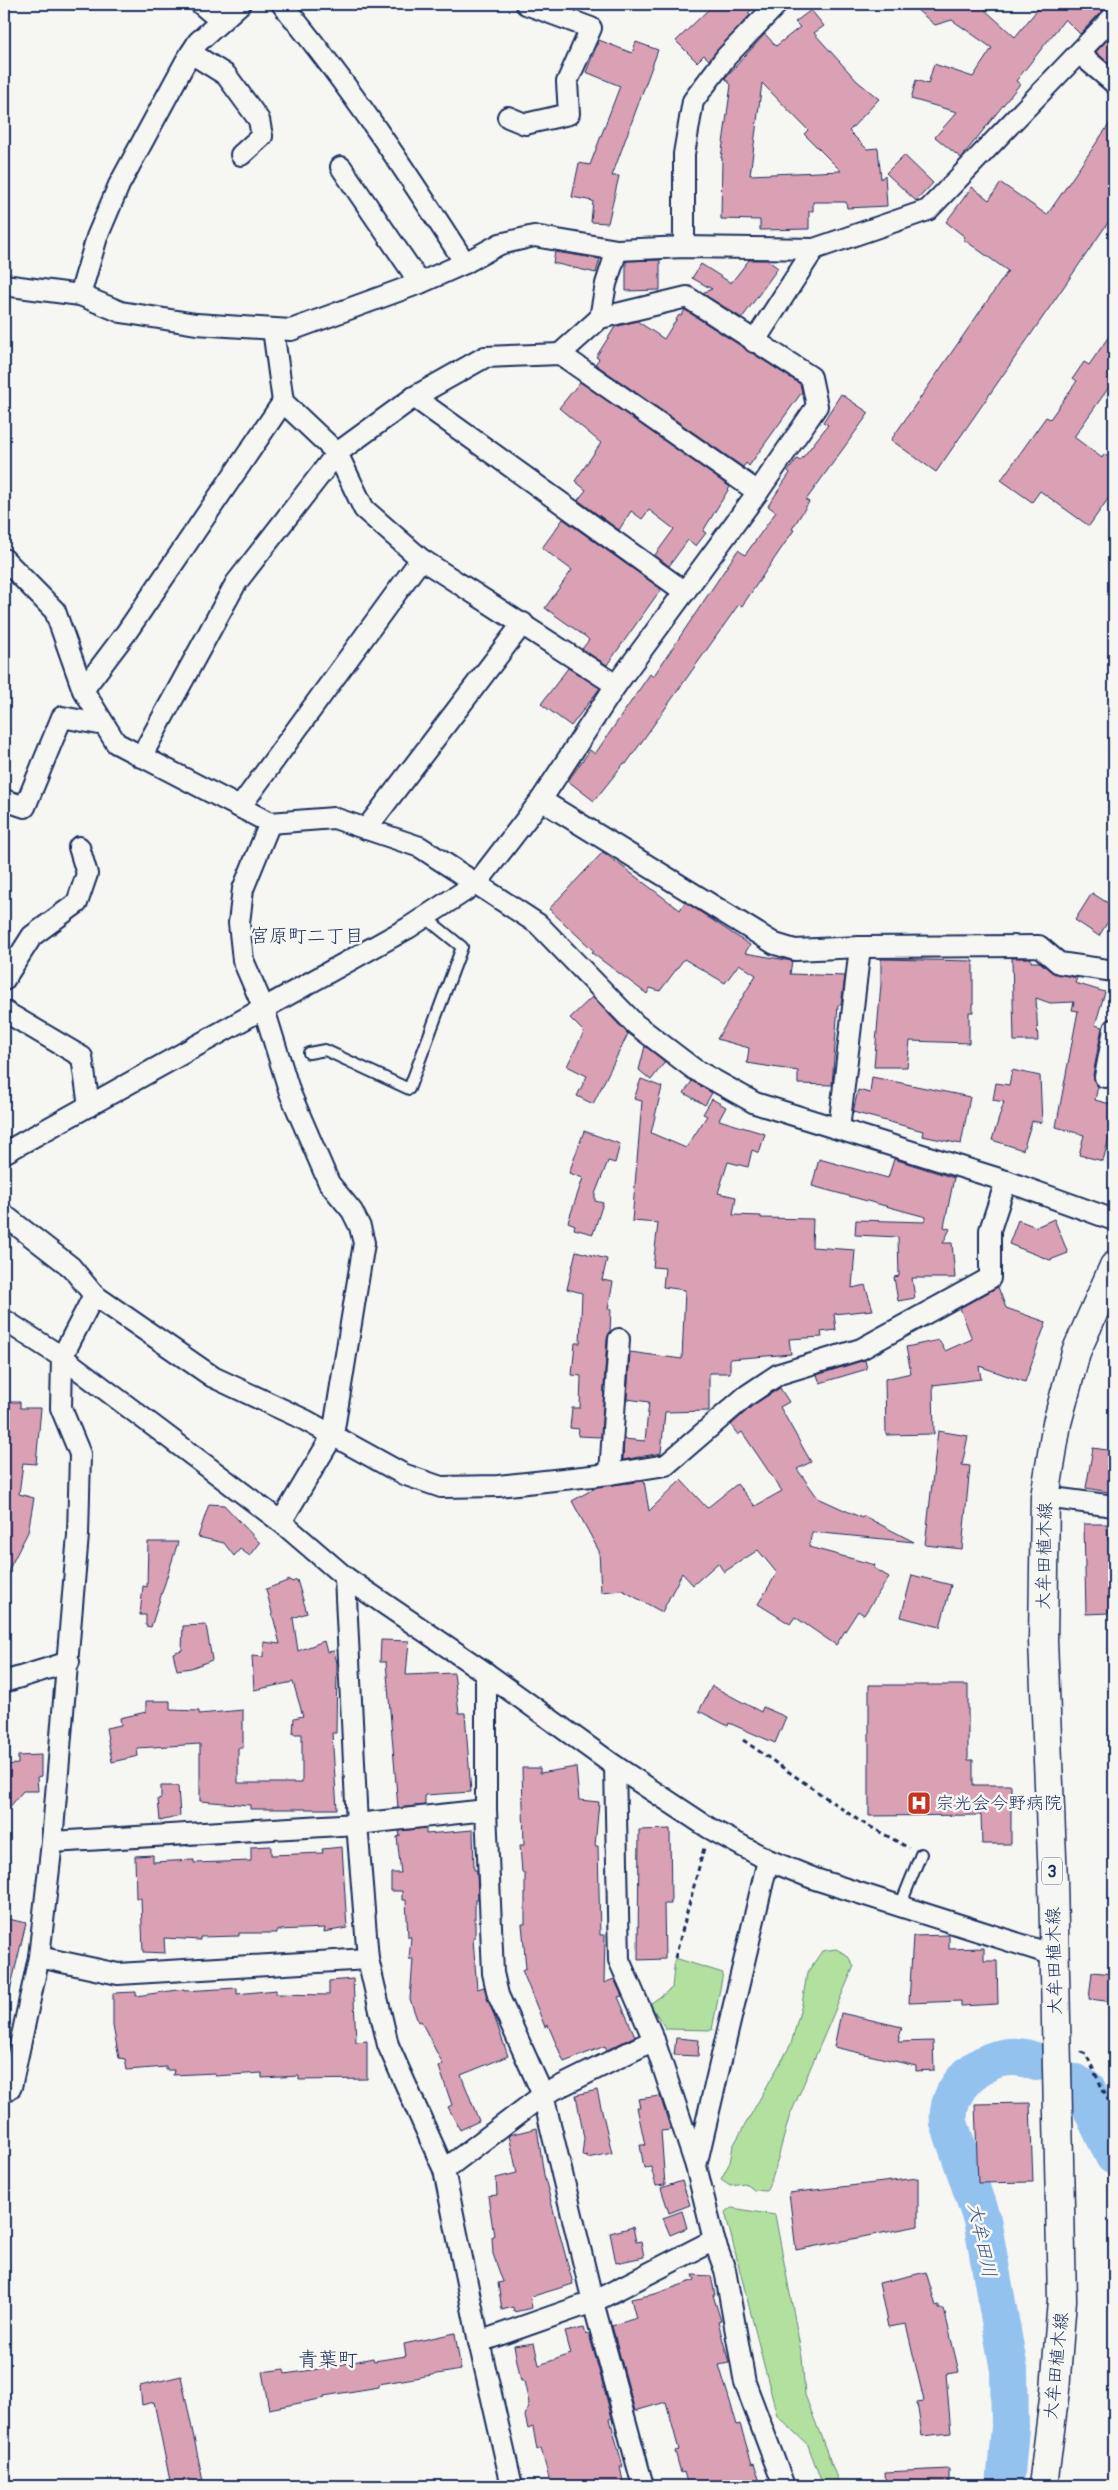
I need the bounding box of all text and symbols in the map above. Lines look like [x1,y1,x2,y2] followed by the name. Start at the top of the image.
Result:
[250,924,364,948] district label: 宮原町二丁目
[1032,1502,1057,1610] street label: 大牟田植木線
[906,1790,932,1816] hospital icon: 宗光会今野病院
[936,1792,1062,1815] place label: 宗光会今野病院
[1042,1858,1062,1884] road number: 3
[1042,1907,1067,2015] street label: 大牟田植木線
[962,2201,1002,2280] water label: 大牟田川
[1039,2311,1074,2421] street label: 大牟田植木線
[298,2347,358,2372] district label: 青葉町

